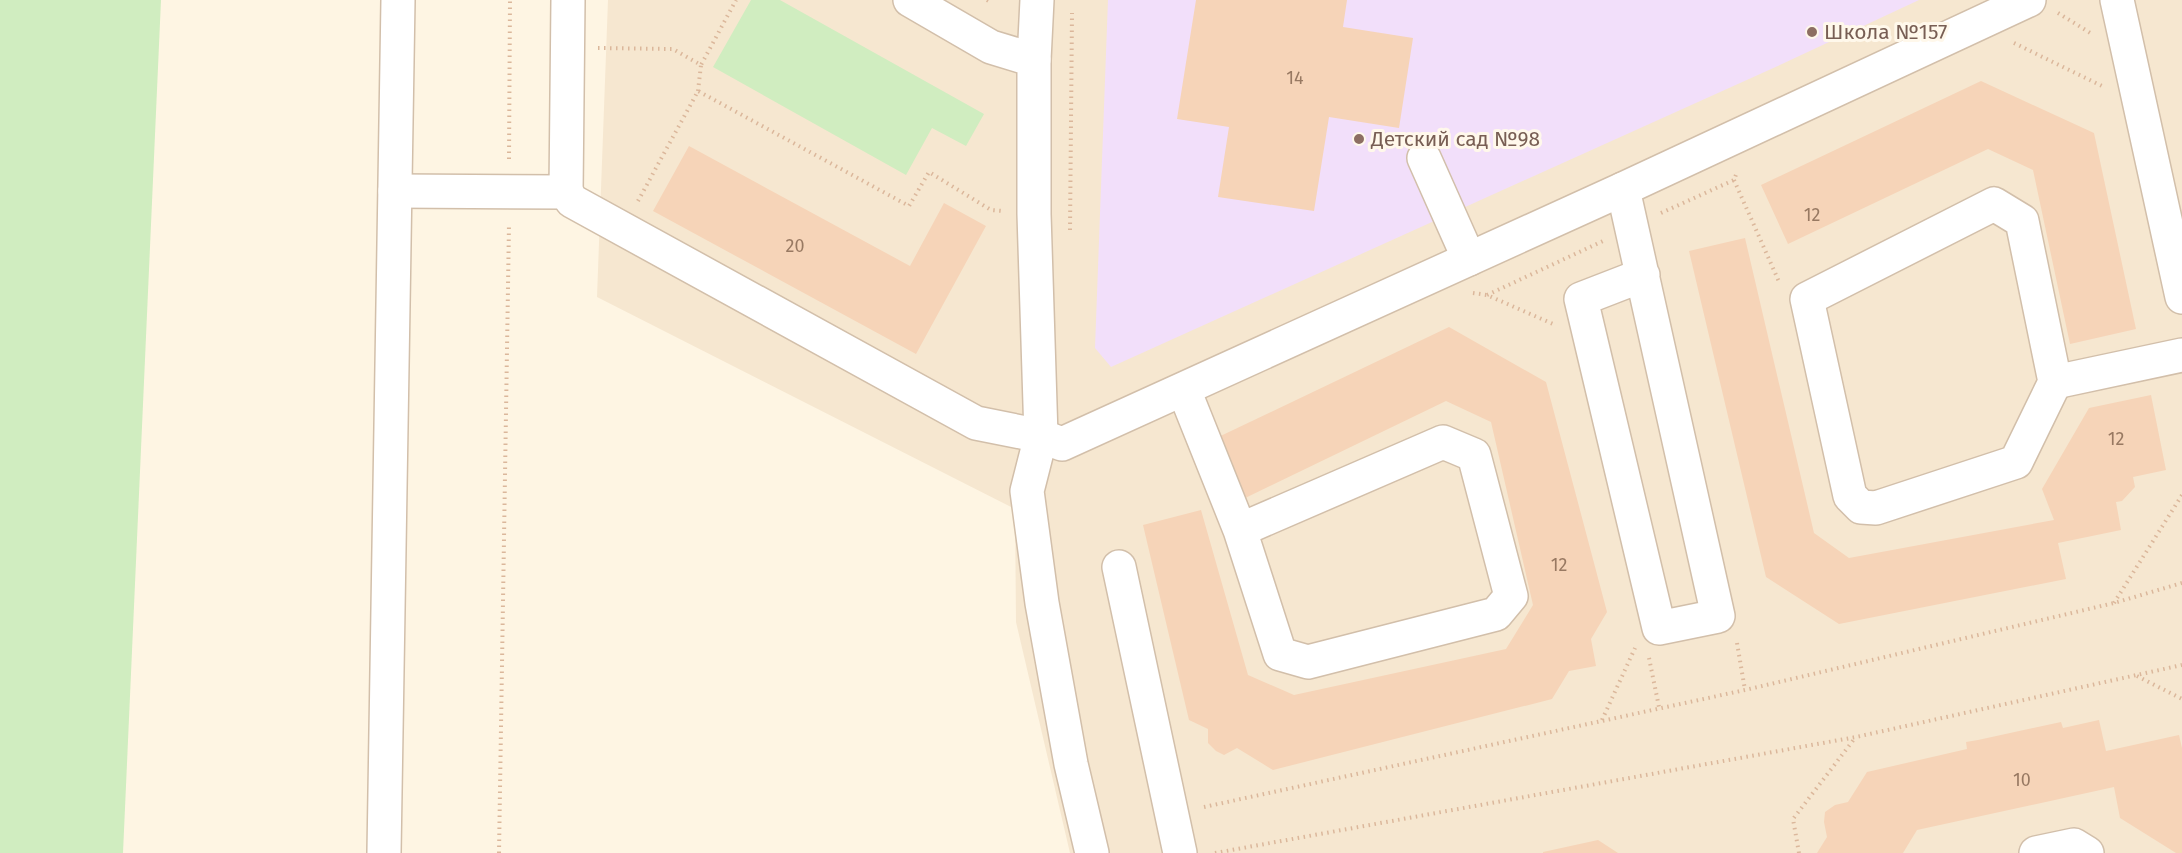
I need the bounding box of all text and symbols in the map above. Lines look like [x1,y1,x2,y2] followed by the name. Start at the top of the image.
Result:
[1824,19,1947,45] place label: Школа №157
[1805,25,1819,39] marker: Школа №157
[1286,67,1304,89] house number: 14
[1370,126,1540,152] place label: Детский сад №98
[1352,132,1366,146] marker: Детский сад №98
[1804,204,1820,226] house number: 12
[786,235,804,257] house number: 20
[2108,428,2124,450] house number: 12
[1551,554,1567,576] house number: 12
[2013,769,2031,791] house number: 10

